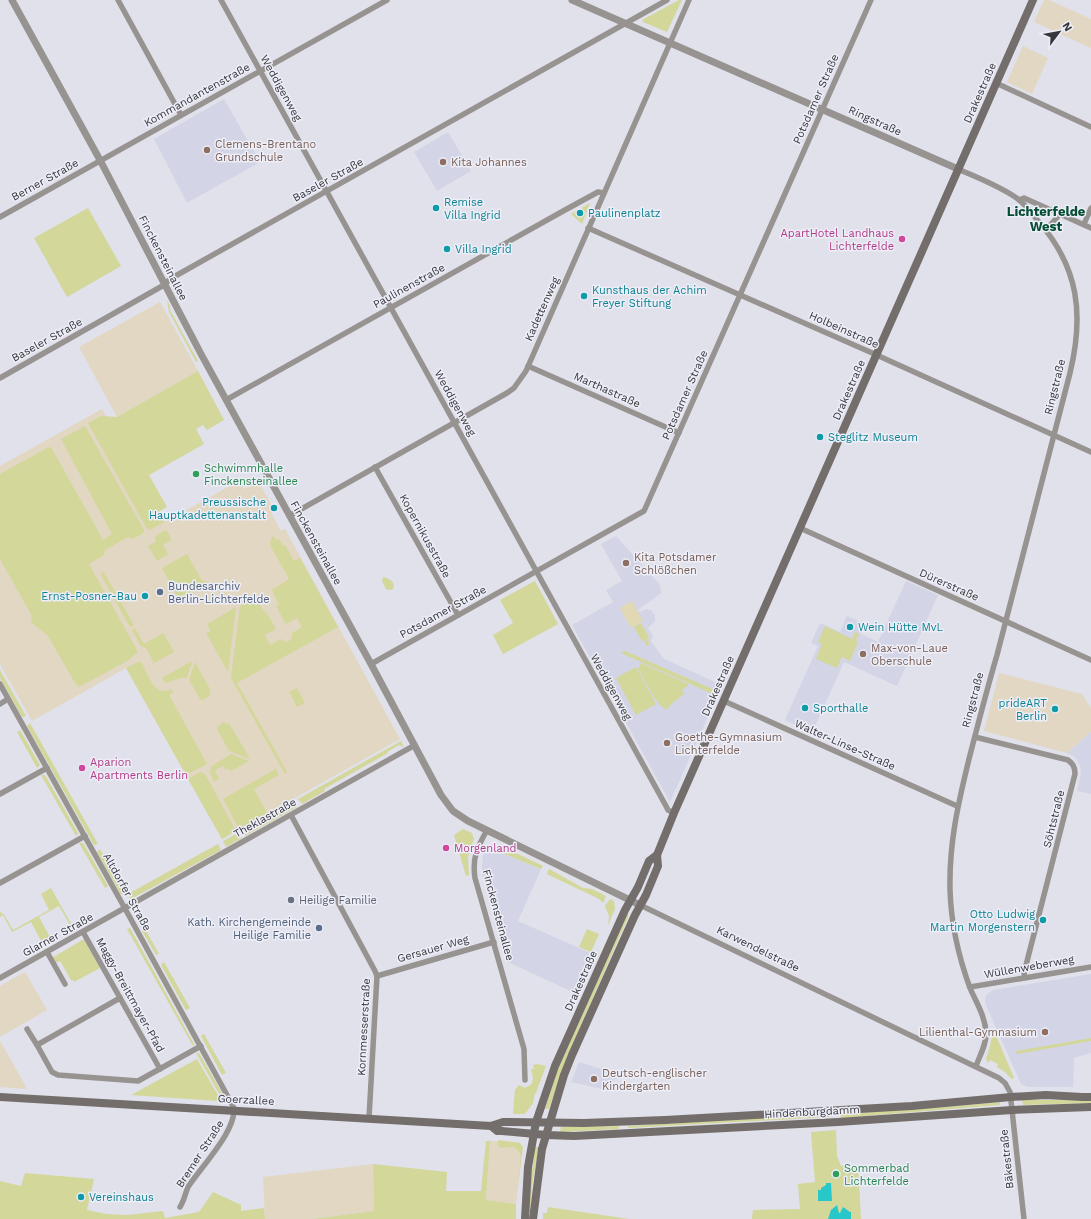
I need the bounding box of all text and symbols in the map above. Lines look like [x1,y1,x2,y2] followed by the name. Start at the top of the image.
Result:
[1039,12,1079,52] north arrow
[1059,20,1075,34] text: N
[790,52,842,146] street label: Potsdamer Straße
[258,53,305,123] street label: Weddigenweg
[142,60,252,130] street label: Kommandantenstraße
[961,61,999,125] street label: Drakestraße
[846,103,904,139] street label: Ringstraße
[215,138,316,164] place label: Clemens-Brentano Grundschule
[202,145,212,155] marker: Clemens-Brentano Grundschule
[290,155,366,205] street label: Baseler Straße
[9,156,81,204] street label: Berner Straße
[451,156,527,169] place label: Kita Johannes
[438,157,448,167] marker: Kita Johannes
[444,196,501,222] place label: Remise Villa Ingrid
[431,203,441,213] marker: Remise Villa Ingrid
[1007,204,1086,234] district label: Lichterfelde West
[588,207,661,220] place label: Paulinenplatz
[575,208,585,218] marker: Paulinenplatz
[136,213,190,303] street label: Finckensteinallee
[781,227,894,253] place label: ApartHotel Landhaus Lichterfelde
[897,234,907,244] marker: ApartHotel Landhaus Lichterfelde
[455,243,512,256] place label: Villa Ingrid
[442,244,452,254] marker: Villa Ingrid
[371,261,447,311] street label: Paulinenstraße
[522,275,562,343] street label: Kadettenweg
[592,284,707,310] place label: Kunsthaus der Achim Freyer Stiftung
[579,291,589,301] marker: Kunsthaus der Achim Freyer Stiftung
[807,309,881,351] street label: Holbeinstraße
[9,315,85,365] street label: Baseler Straße
[659,348,711,442] street label: Potsdamer Straße
[830,358,868,422] street label: Drakestraße
[1042,358,1068,416] street label: Ringstraße
[432,368,479,438] street label: Weddigenweg
[572,370,642,410] street label: Marthastraße
[828,431,918,444] place label: Steglitz Museum
[815,432,825,442] marker: Steglitz Museum
[204,462,298,488] place label: Schwimmhalle Finckensteinallee
[191,469,201,479] marker: Schwimmhalle Finckensteinallee
[397,492,453,580] street label: Kopernikusstraße
[149,496,266,522] place label: Preussische Hauptkadettenanstalt
[288,499,344,587] street label: Finckensteinallee
[269,503,279,513] marker: Preussische Hauptkadettenanstalt
[634,551,717,577] place label: Kita Potsdamer Schlößchen
[621,558,631,568] marker: Kita Potsdamer Schlößchen
[917,566,981,604] street label: Dürerstraße
[168,580,270,606] place label: Bundesarchiv Berlin-Lichterfelde
[398,583,488,641] street label: Potsdamer Straße
[155,587,165,597] marker: Bundesarchiv Berlin-Lichterfelde
[41,590,137,603] place label: Ernst-Posner-Bau
[140,591,150,601] marker: Ernst-Posner-Bau
[858,621,944,634] place label: Wein Hütte MvL
[845,622,855,632] marker: Wein Hütte MvL
[871,642,948,668] place label: Max-von-Laue Oberschule
[858,649,868,659] marker: Max-von-Laue Oberschule
[588,652,635,722] street label: Weddigenweg
[699,654,737,718] street label: Drakestraße
[959,671,987,729] street label: Ringstraße
[999,697,1047,723] place label: prideART Berlin
[813,702,868,715] place label: Sporthalle
[800,703,810,713] marker: Sporthalle
[1050,704,1060,714] marker: prideART Berlin
[793,717,897,773] street label: Walter-Linse-Straße
[675,731,782,757] place label: Goethe-Gymnasium Lichterfelde
[662,738,672,748] marker: Goethe-Gymnasium Lichterfelde
[90,756,188,782] place label: Aparion Apartments Berlin
[77,763,87,773] marker: Aparion Apartments Berlin
[1041,789,1067,849] street label: Söhtstraße
[231,795,299,841] street label: Theklastraße
[454,842,516,855] place label: Morgenland
[441,843,451,853] marker: Morgenland
[100,851,154,933] street label: Altdorfer Straße
[480,868,516,962] street label: Finckensteinallee
[299,894,377,907] place label: Heilige Familie
[286,895,296,905] marker: Heilige Familie
[930,908,1035,934] place label: Otto Ludwig Martin Morgenstern
[20,910,96,960] street label: Glarner Straße
[1038,915,1048,925] marker: Otto Ludwig Martin Morgenstern
[187,916,311,942] place label: Kath. Kirchengemeinde Heilige Familie
[314,923,324,933] marker: Kath. Kirchengemeinde Heilige Familie
[714,923,802,975] street label: Karwendelstraße
[396,933,470,965] street label: Gersauer Weg
[93,935,167,1055] street label: Maggy-Breittmayer-Pfad
[562,949,600,1013] street label: Drakestraße
[983,953,1075,981] street label: Wüllenweberweg
[355,978,373,1076] street label: Kornmesserstraße
[919,1026,1037,1039] place label: Lilienthal-Gymnasium
[1040,1027,1050,1037] marker: Lilienthal-Gymnasium
[602,1067,707,1093] place label: Deutsch-englischer Kindergarten
[589,1074,599,1084] marker: Deutsch-englischer Kindergarten
[217,1092,275,1108] street label: Goerzallee
[764,1103,860,1121] street label: Hindenburgdamm
[173,1118,227,1190] street label: Bremer Straße
[997,1129,1017,1189] street label: Bäkestraße
[844,1162,909,1188] place label: Sommerbad Lichterfelde
[831,1169,841,1179] marker: Sommerbad Lichterfelde
[89,1191,154,1204] place label: Vereinshaus
[76,1192,86,1202] marker: Vereinshaus

